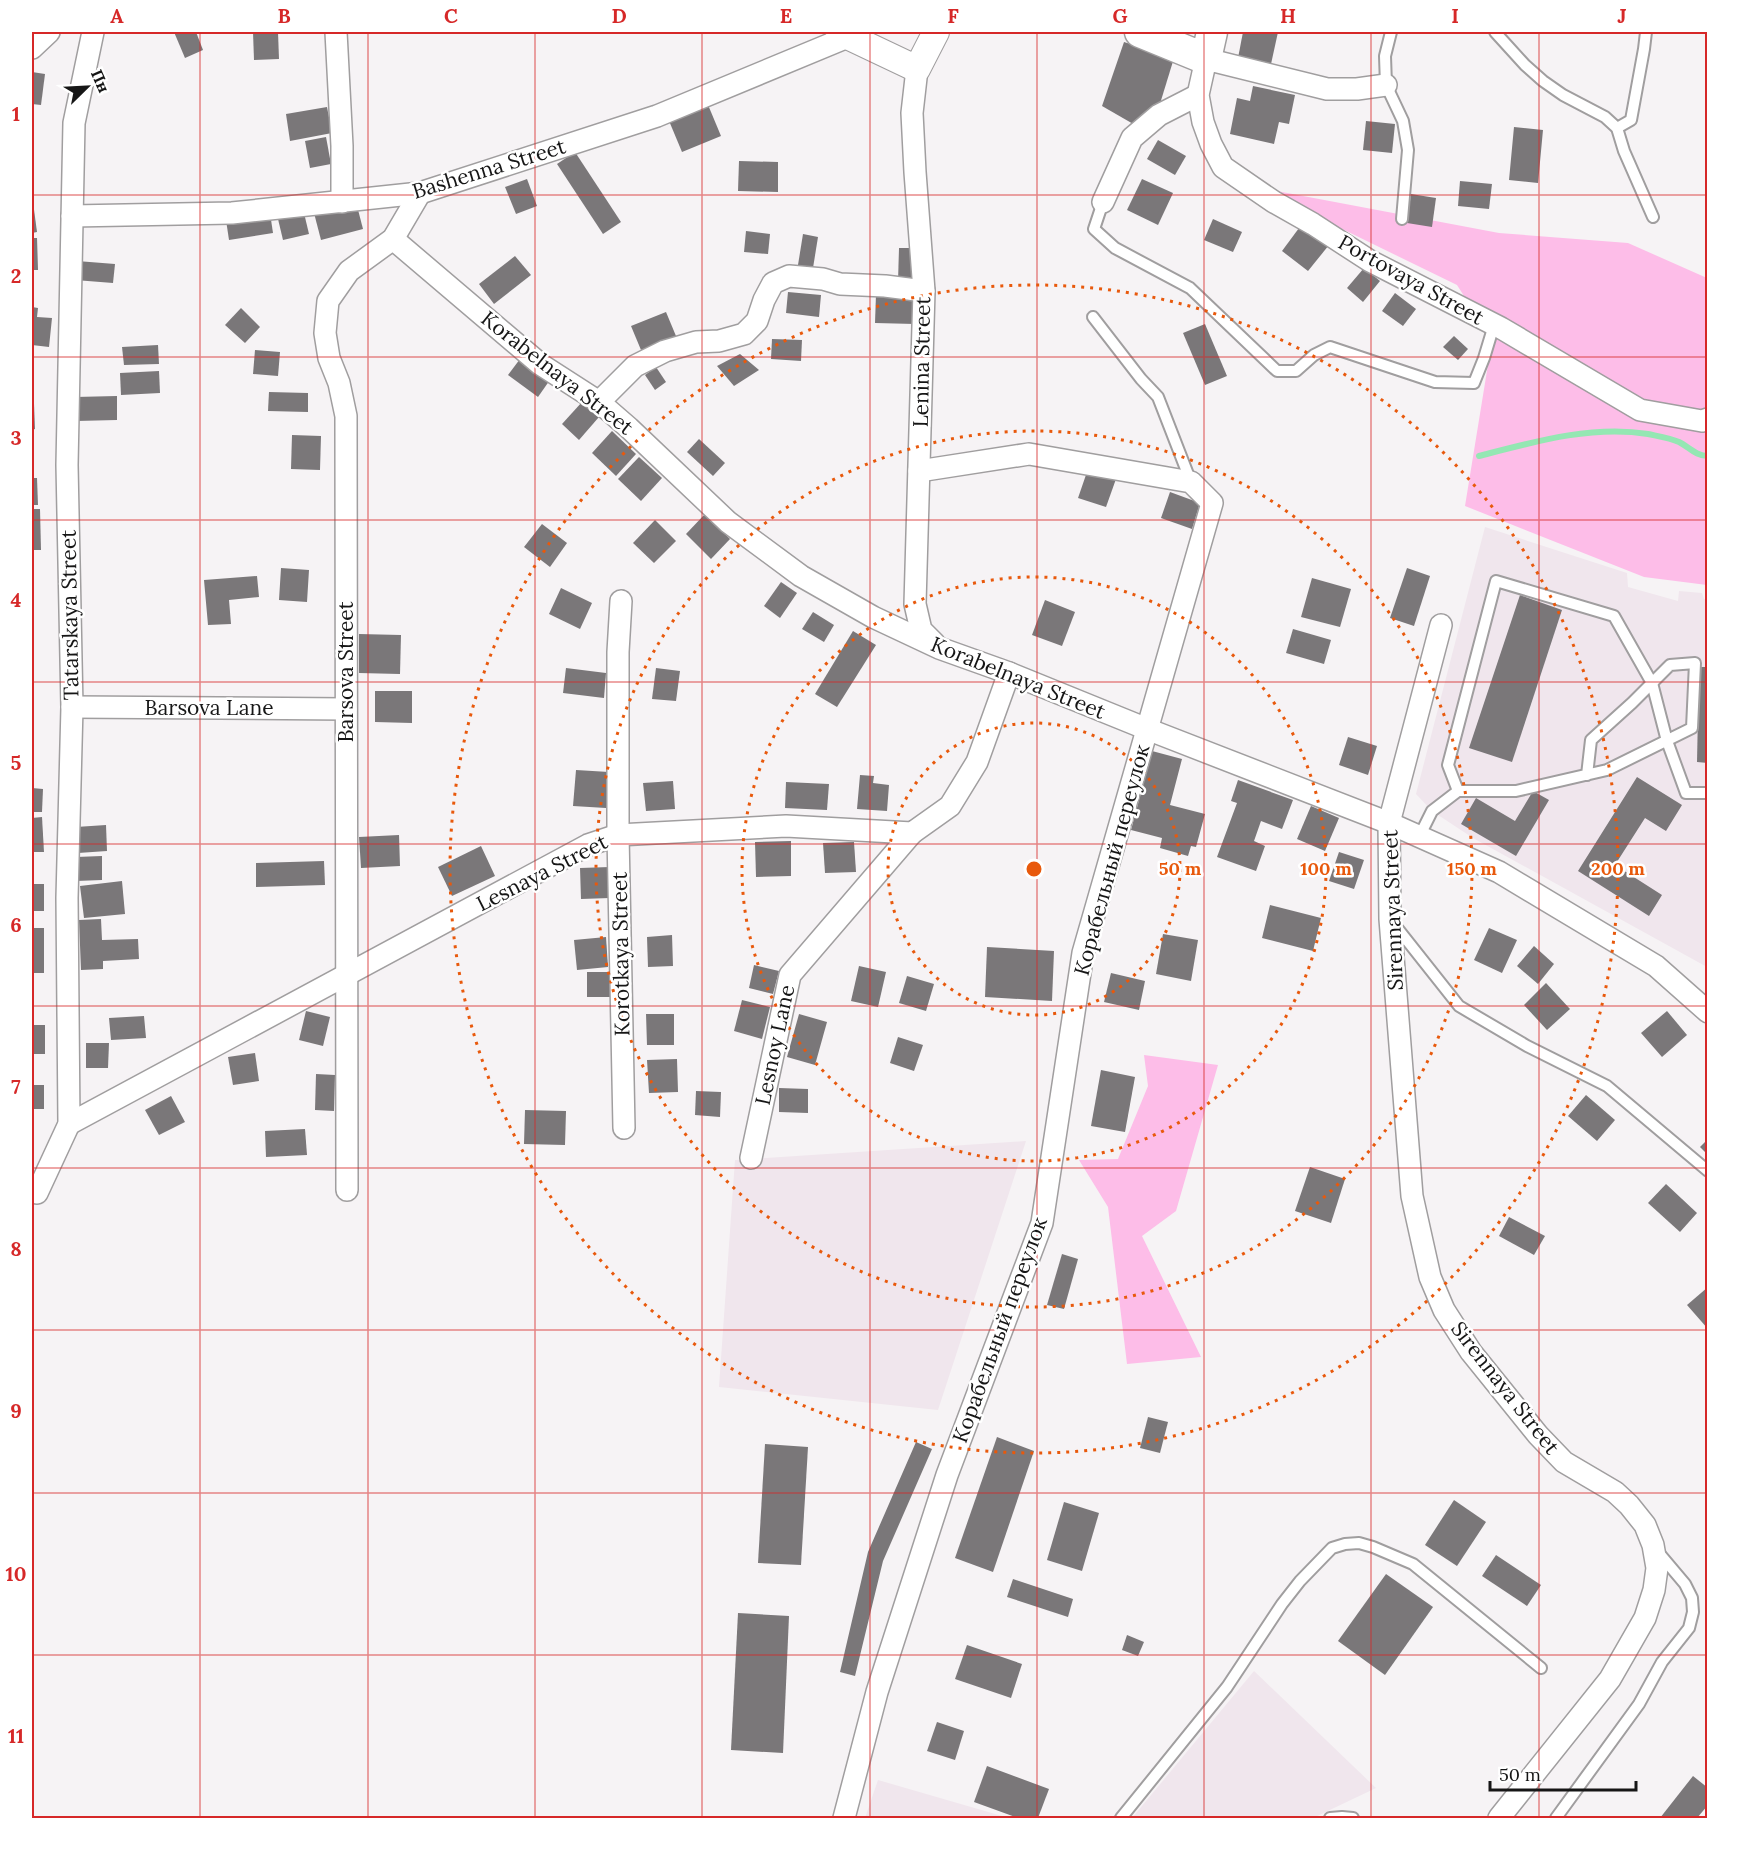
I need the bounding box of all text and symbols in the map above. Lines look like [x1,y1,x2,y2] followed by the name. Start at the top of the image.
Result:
[110,3,124,28] text: A
[277,3,291,28] text: B
[444,3,458,28] text: C
[611,3,627,28] text: D
[780,3,792,28] text: E
[947,3,959,28] text: F
[1112,3,1128,28] text: G
[1280,3,1296,28] text: H
[1451,3,1459,28] text: I
[1617,3,1627,28] text: J
[57,57,117,117] north arrow
[87,66,115,96] text: Пн
[12,101,20,126] text: 1
[409,132,570,205] street label: Bashenna Street
[1334,228,1490,331] street label: Portovaya Street
[11,263,21,288] text: 2
[907,295,936,428] street label: Lenina Street
[476,305,639,441] street label: Korabelnaya Street
[10,425,22,450] text: 3
[55,529,84,700] street label: Tatarskaya Street
[11,587,22,612] text: 4
[332,601,359,743] street label: Barsova Street
[927,630,1110,725] street label: Korabelnaya Street
[144,694,274,721] street label: Barsova Lane
[1068,741,1156,978] street label: Корабельный переулок
[11,750,22,775] text: 5
[472,828,613,917] street label: Lesnaya Street
[1376,828,1409,991] street label: Sirennaya Street
[1159,857,1202,880] text: 50 m
[1300,857,1352,880] text: 100 m
[1447,857,1497,880] text: 150 m
[1591,857,1645,880] text: 200 m
[1024,859,1044,879] centre of rings
[606,871,635,1037] street label: Korotkaya Street
[10,912,22,937] text: 6
[749,982,800,1108] street label: Lesnoy Lane
[11,1074,21,1099] text: 7
[946,1213,1053,1446] street label: Корабельный переулок
[10,1236,22,1261] text: 8
[1445,1316,1566,1460] street label: Sirennaya Street
[10,1398,22,1423] text: 9
[6,1561,26,1586] text: 10
[8,1723,24,1748] text: 11
[1490,1754,1636,1792] scale bar
[1499,1763,1541,1786] text: 50 m

